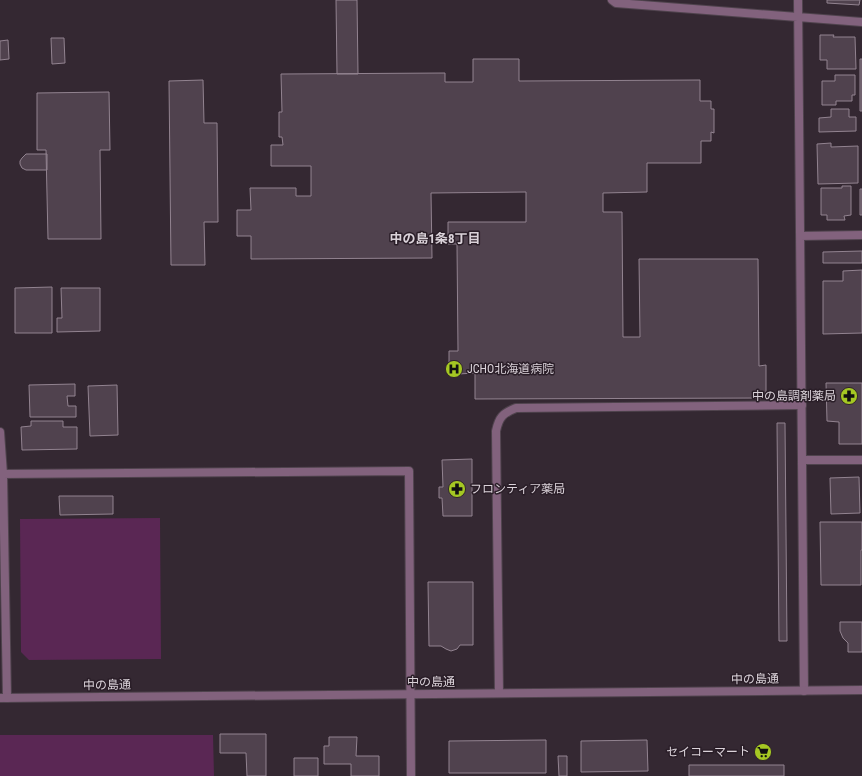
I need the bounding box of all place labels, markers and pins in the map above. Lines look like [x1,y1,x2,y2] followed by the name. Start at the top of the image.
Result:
[444,359,464,379] hospital icon: JCHO北海道病院
[467,362,554,376] place label: JCHO北海道病院
[839,386,859,406] pharmacy icon: 中の島調剤薬局
[752,389,836,403] place label: 中の島調剤薬局
[447,479,467,499] pharmacy icon: フロンティア薬局
[470,482,565,496] place label: フロンティア薬局
[753,742,773,762] supermarket icon: セイコーマート
[666,745,750,759] place label: セイコーマート

